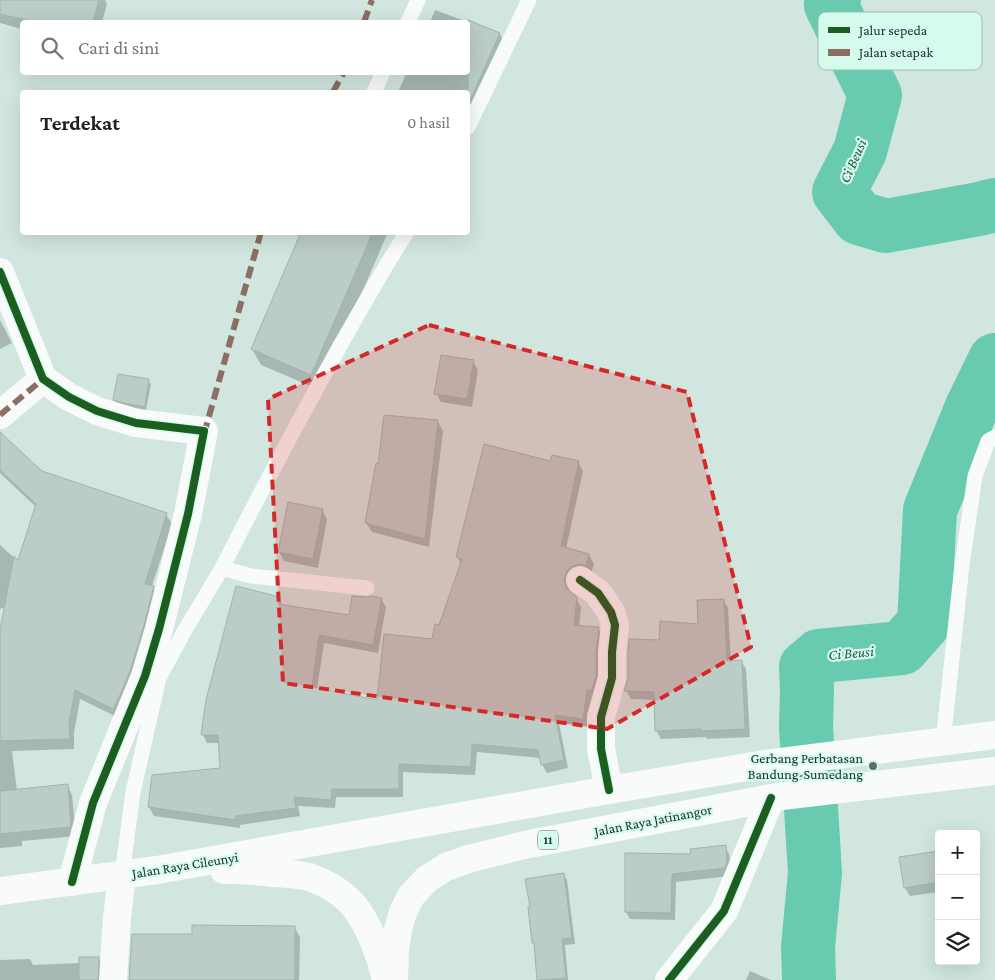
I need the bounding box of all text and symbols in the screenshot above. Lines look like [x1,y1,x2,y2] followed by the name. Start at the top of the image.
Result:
[818,12,982,70] legend
[20,20,470,75] search box
[857,22,928,38] text: Jalur sepeda
[38,34,66,62] icon: search
[78,37,159,58] text: Cari di sini
[857,44,933,60] text: Jalan setapak
[40,111,120,135] text: Terdekat
[407,114,450,131] text: 0 hasil
[836,136,870,185] water label: Ci Beusi
[828,643,875,663] water label: Ci Beusi
[748,750,863,782] place label: Gerbang Perbatasan Bandung-Sumedang
[867,760,879,772] marker: Gerbang Perbatasan Bandung-Sumedang
[591,801,713,840] street label: Jalan Raya Jatinangor
[538,830,558,850] road number: 11
[935,830,980,965] map controls
[935,830,980,875] button: +
[129,849,240,882] street label: Jalan Raya Cileunyi
[935,875,980,920] button: −
[935,920,980,965] button: layers

